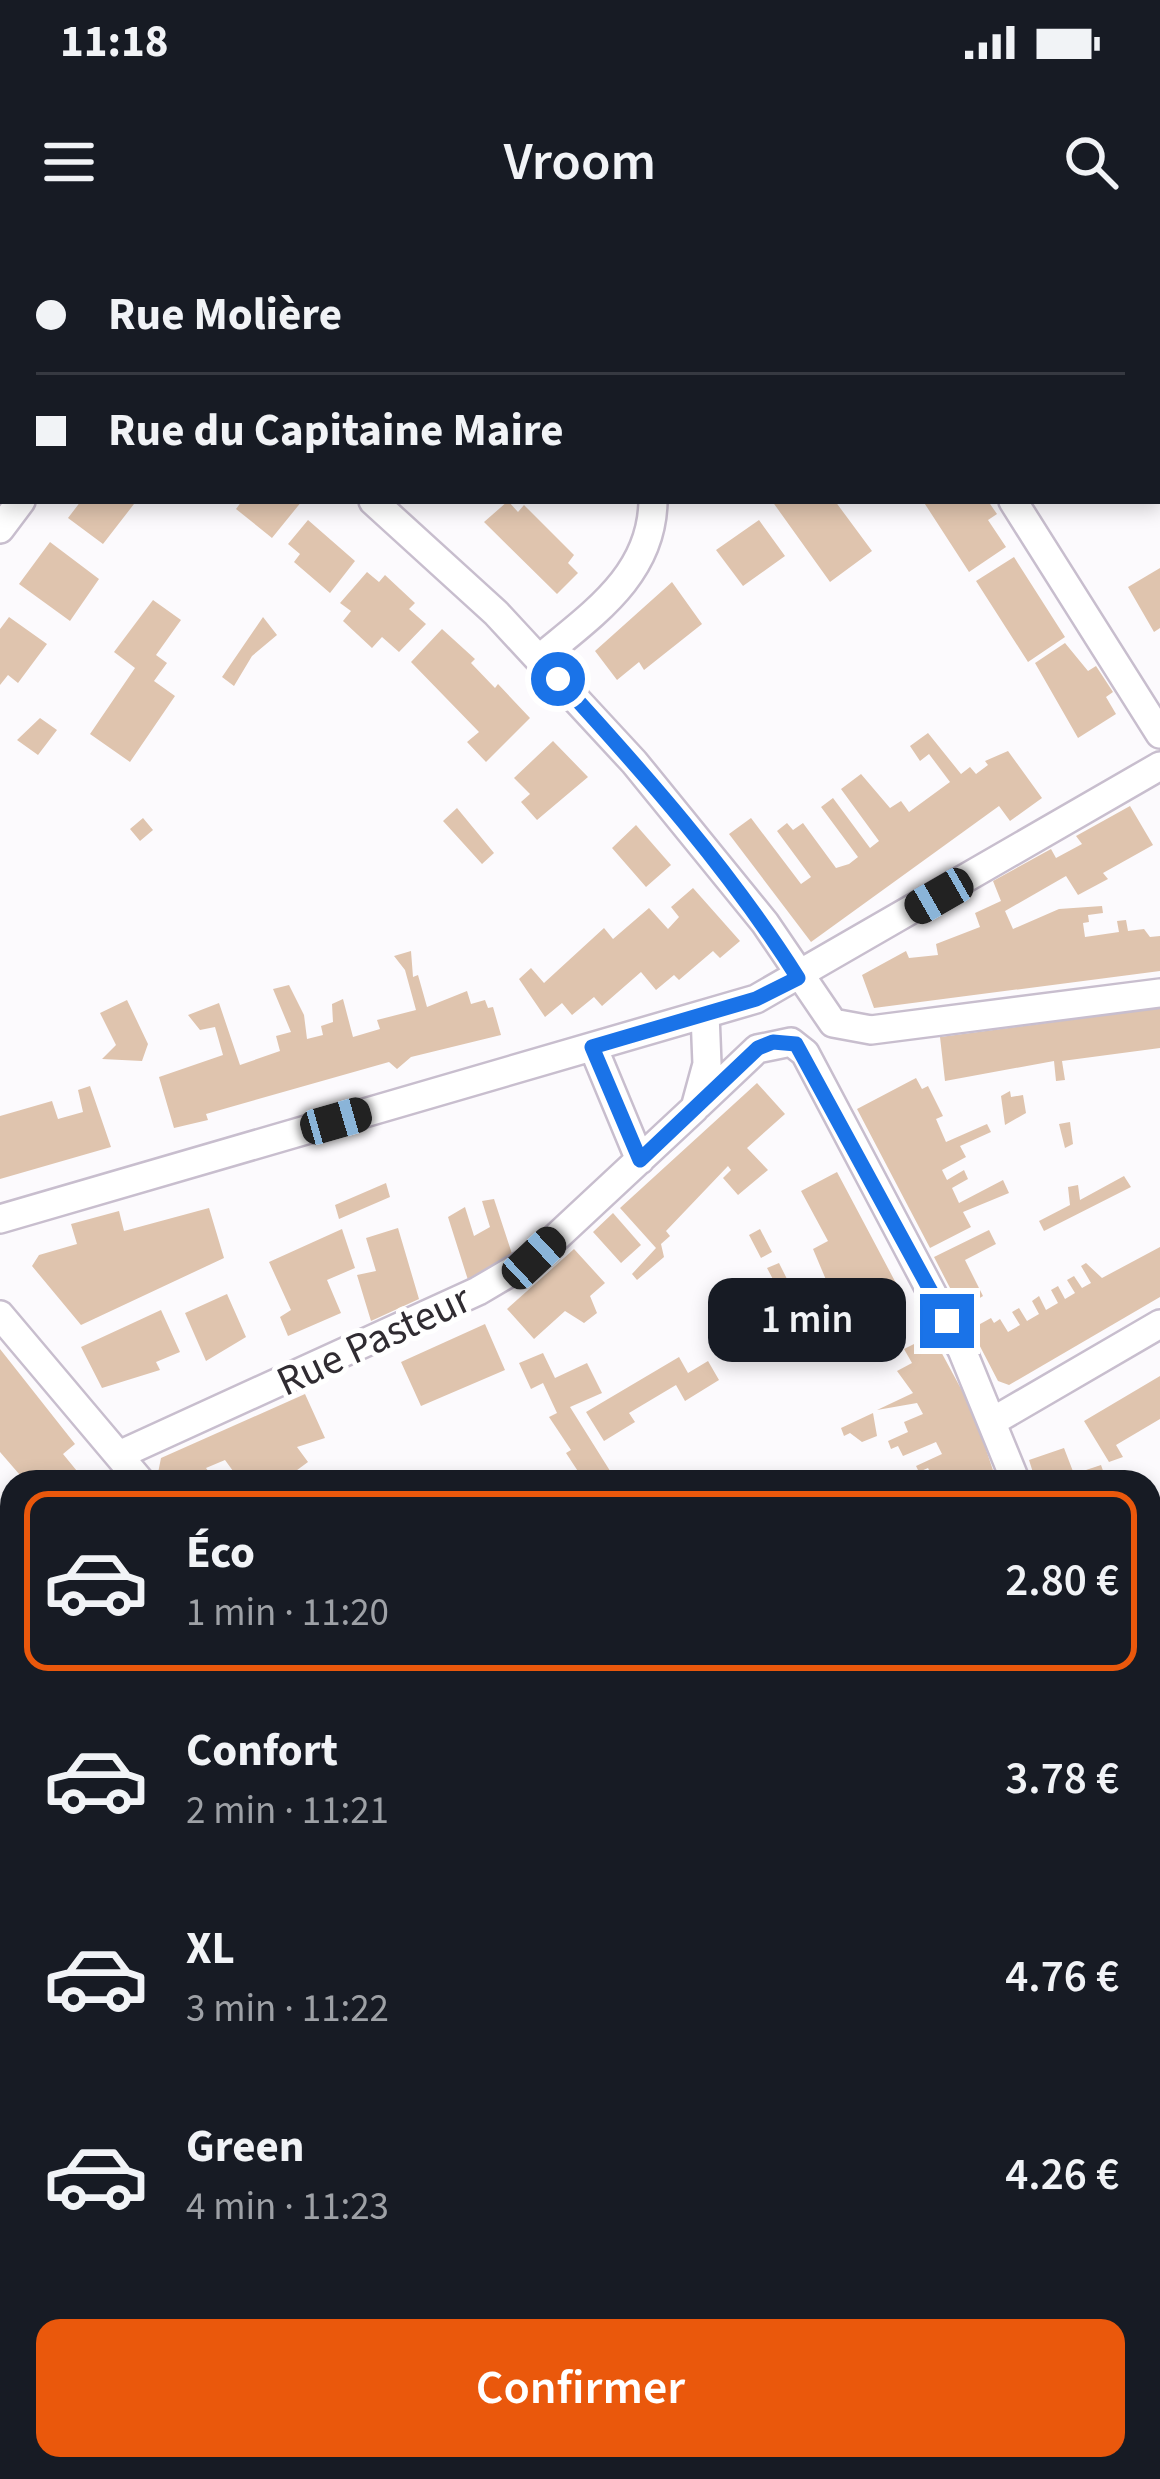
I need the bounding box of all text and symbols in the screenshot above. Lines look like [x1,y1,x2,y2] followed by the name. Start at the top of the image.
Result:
[60,10,169,74] text: 11:18
[504,124,656,201] text: Vroom
[36,129,102,195] icon: menu
[1058,129,1124,195] icon: search
[108,283,342,347] text: Rue Molière
[108,399,564,463] text: Rue du Capitaine Maire
[531,652,585,706] route start
[899,862,979,930] car
[296,1094,376,1148] car
[495,1220,573,1296] car
[267,1270,481,1412] street label: Rue Pasteur
[707,1279,905,1363] callout: 1 min
[761,1292,853,1348] text: 1 min
[920,1294,974,1348] route end
[186,1521,255,1585] text: Éco
[42,1527,150,1635] icon: car
[1005,1549,1119,1613] text: 2.80 €
[186,1585,389,1641] text: 1 min · 11:20
[186,1719,338,1783] text: Confort
[42,1725,150,1833] icon: car
[1005,1747,1119,1811] text: 3.78 €
[186,1783,389,1839] text: 2 min · 11:21
[186,1917,235,1981] text: XL
[42,1923,150,2031] icon: car
[1005,1945,1119,2009] text: 4.76 €
[186,1981,389,2037] text: 3 min · 11:22
[186,2115,305,2179] text: Green
[42,2121,150,2229] icon: car
[1005,2143,1119,2207] text: 4.26 €
[186,2179,389,2235] text: 4 min · 11:23
[36,2319,1125,2457] button: Confirmer

